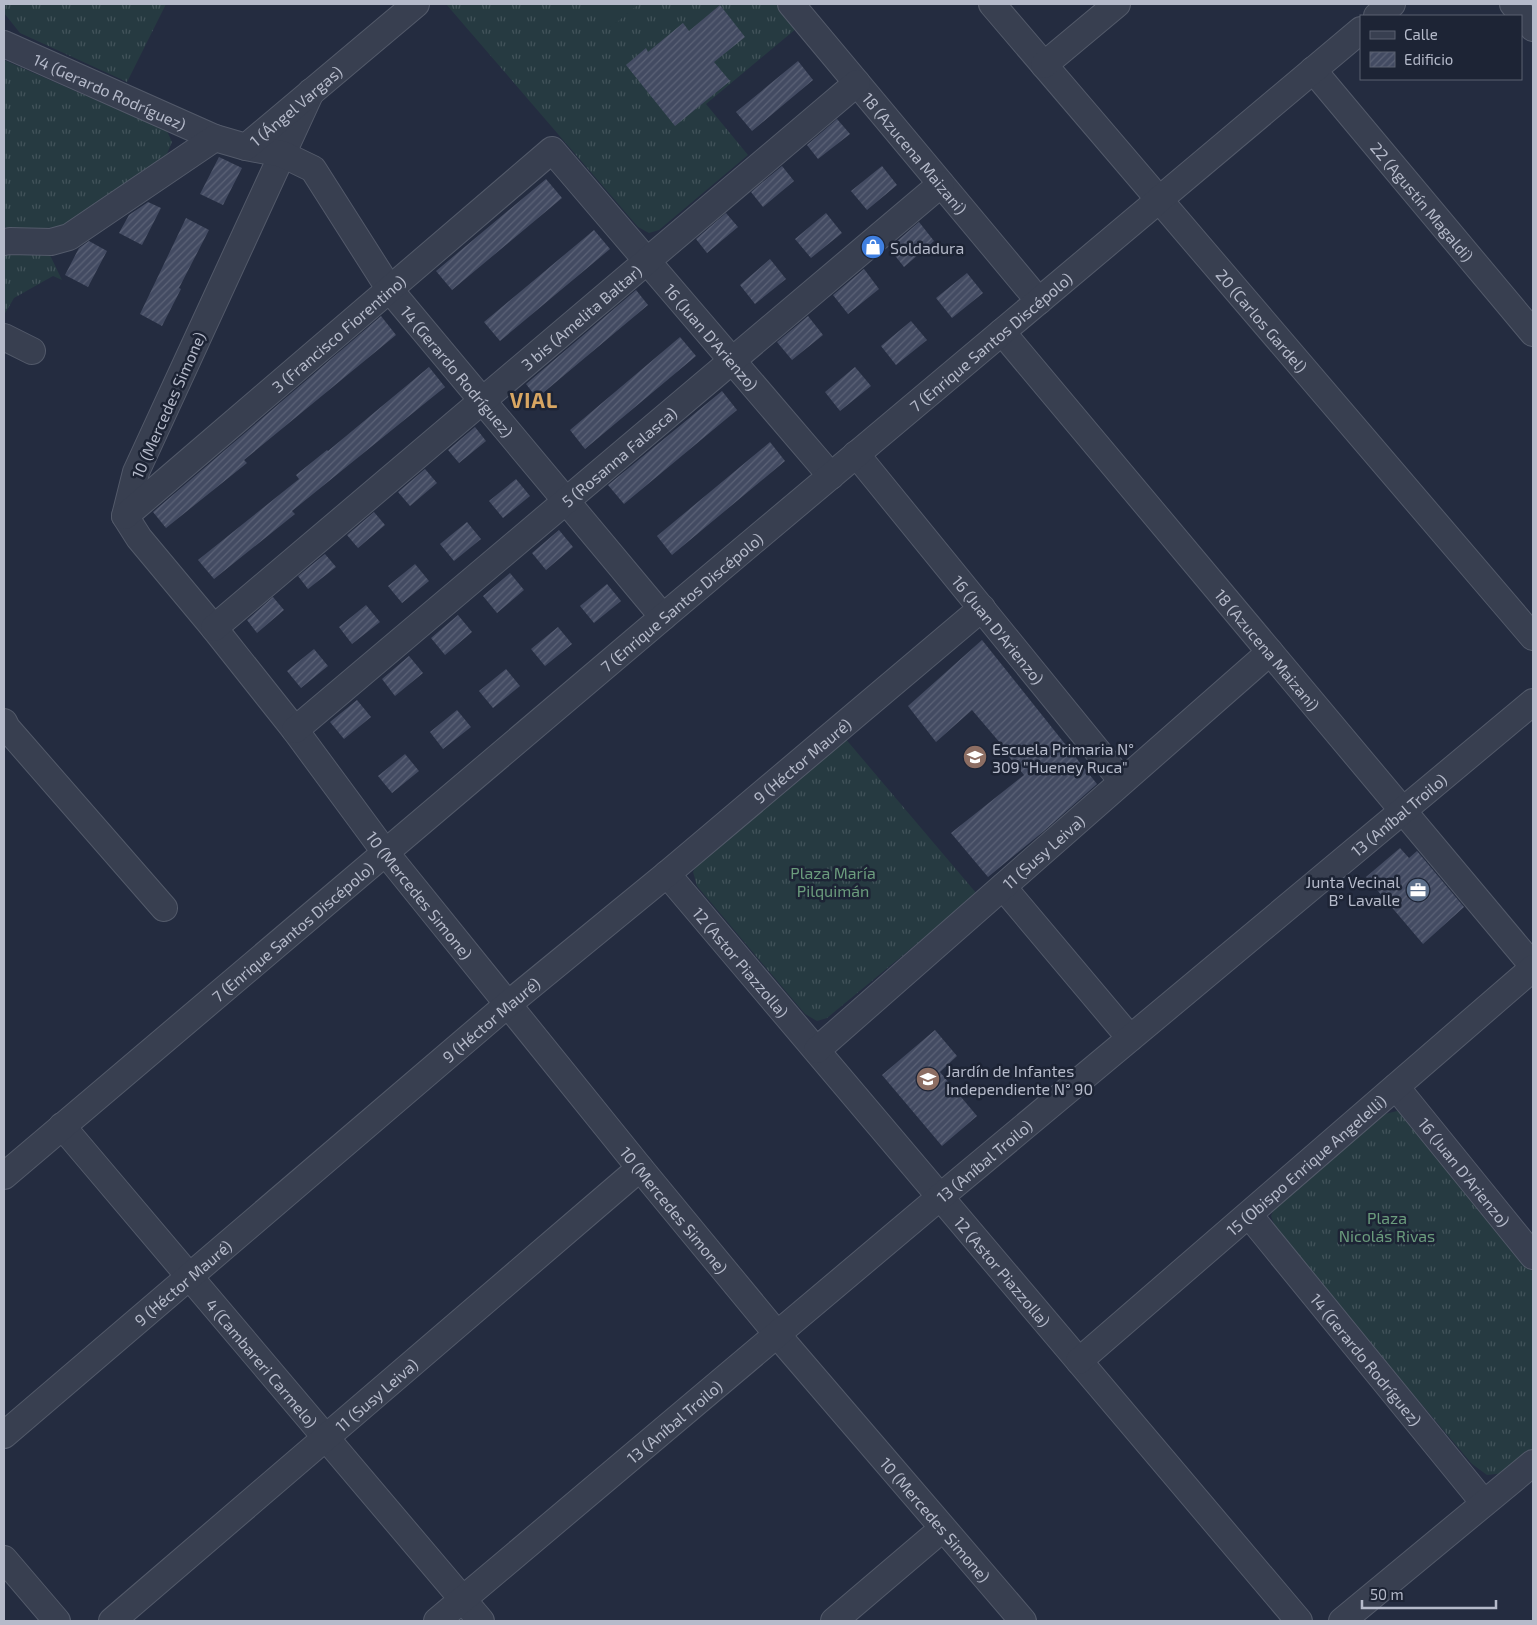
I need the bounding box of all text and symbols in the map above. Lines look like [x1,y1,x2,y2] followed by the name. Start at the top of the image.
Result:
[1360,15,1522,80] legend
[1404,25,1438,43] text: Calle
[31,49,189,133] street label: 14 (Gerardo Rodríguez)
[1404,50,1453,68] text: Edificio
[245,61,345,150] street label: 1 (Ángel Vargas)
[859,88,972,218] street label: 18 (Azucena Maizani)
[1367,138,1478,265] street label: 22 (Agustín Magaldi)
[860,234,886,260] shop icon: Soldadura
[890,238,964,257] place label: Soldadura
[517,261,645,373] street label: 3 bis (Amelita Baltar)
[1213,265,1312,376] street label: 20 (Carlos Gardel)
[905,268,1075,415] street label: 7 (Enrique Santos Discépolo)
[268,271,409,396] street label: 3 (Francisco Fiorentino)
[661,279,763,394] street label: 16 (Juan D'Arienzo)
[397,301,518,440] street label: 14 (Gerardo Rodríguez)
[127,329,209,481] street label: 10 (Mercedes Simone)
[510,387,558,412] district label: VIAL
[557,402,680,510] street label: 5 (Rosanna Falasca)
[596,528,766,675] street label: 7 (Enrique Santos Discépolo)
[949,571,1048,687] street label: 16 (Juan D'Arienzo)
[1212,585,1324,714] street label: 18 (Azucena Maizani)
[749,714,855,807] street label: 9 (Héctor Mauré)
[992,739,1134,776] place label: Escuela Primaria N° 309 "Hueney Ruca"
[962,744,988,770] school or university icon: Escuela Primaria N° 309 "Hueney Ruca"
[1347,769,1450,860] street label: 13 (Aníbal Troilo)
[998,810,1088,892] street label: 11 (Susy Leiva)
[363,827,477,963] street label: 10 (Mercedes Simone)
[208,858,377,1005] street label: 7 (Enrique Santos Discépolo)
[790,863,876,900] park label: Plaza María Pilquimán
[1306,872,1400,909] place label: Junta Vecinal B° Lavalle
[1405,877,1431,903] office icon: Junta Vecinal B° Lavalle
[689,903,793,1021] street label: 12 (Astor Piazzolla)
[438,973,543,1066] street label: 9 (Héctor Mauré)
[946,1061,1093,1098] place label: Jardín de Infantes Independiente N° 90
[915,1066,941,1092] school or university icon: Jardín de Infantes Independiente N° 90
[1222,1090,1390,1239] street label: 15 (Obispo Enrique Angelelli)
[1415,1113,1514,1230] street label: 16 (Juan D'Arienzo)
[932,1115,1036,1206] street label: 13 (Aníbal Troilo)
[617,1142,732,1277] street label: 10 (Mercedes Simone)
[1339,1208,1435,1245] park label: Plaza Nicolás Rivas
[951,1212,1055,1330] street label: 12 (Astor Piazzolla)
[130,1235,235,1329] street label: 9 (Héctor Mauré)
[1307,1289,1426,1429] street label: 14 (Gerardo Rodríguez)
[202,1294,322,1431] street label: 4 (Cambareri Carmelo)
[331,1354,421,1435] street label: 11 (Susy Leiva)
[622,1376,726,1467] street label: 13 (Aníbal Troilo)
[877,1453,994,1586] street label: 10 (Mercedes Simone)
[1362,1578,1496,1610] scale bar
[1370,1585,1404,1603] text: 50 m

